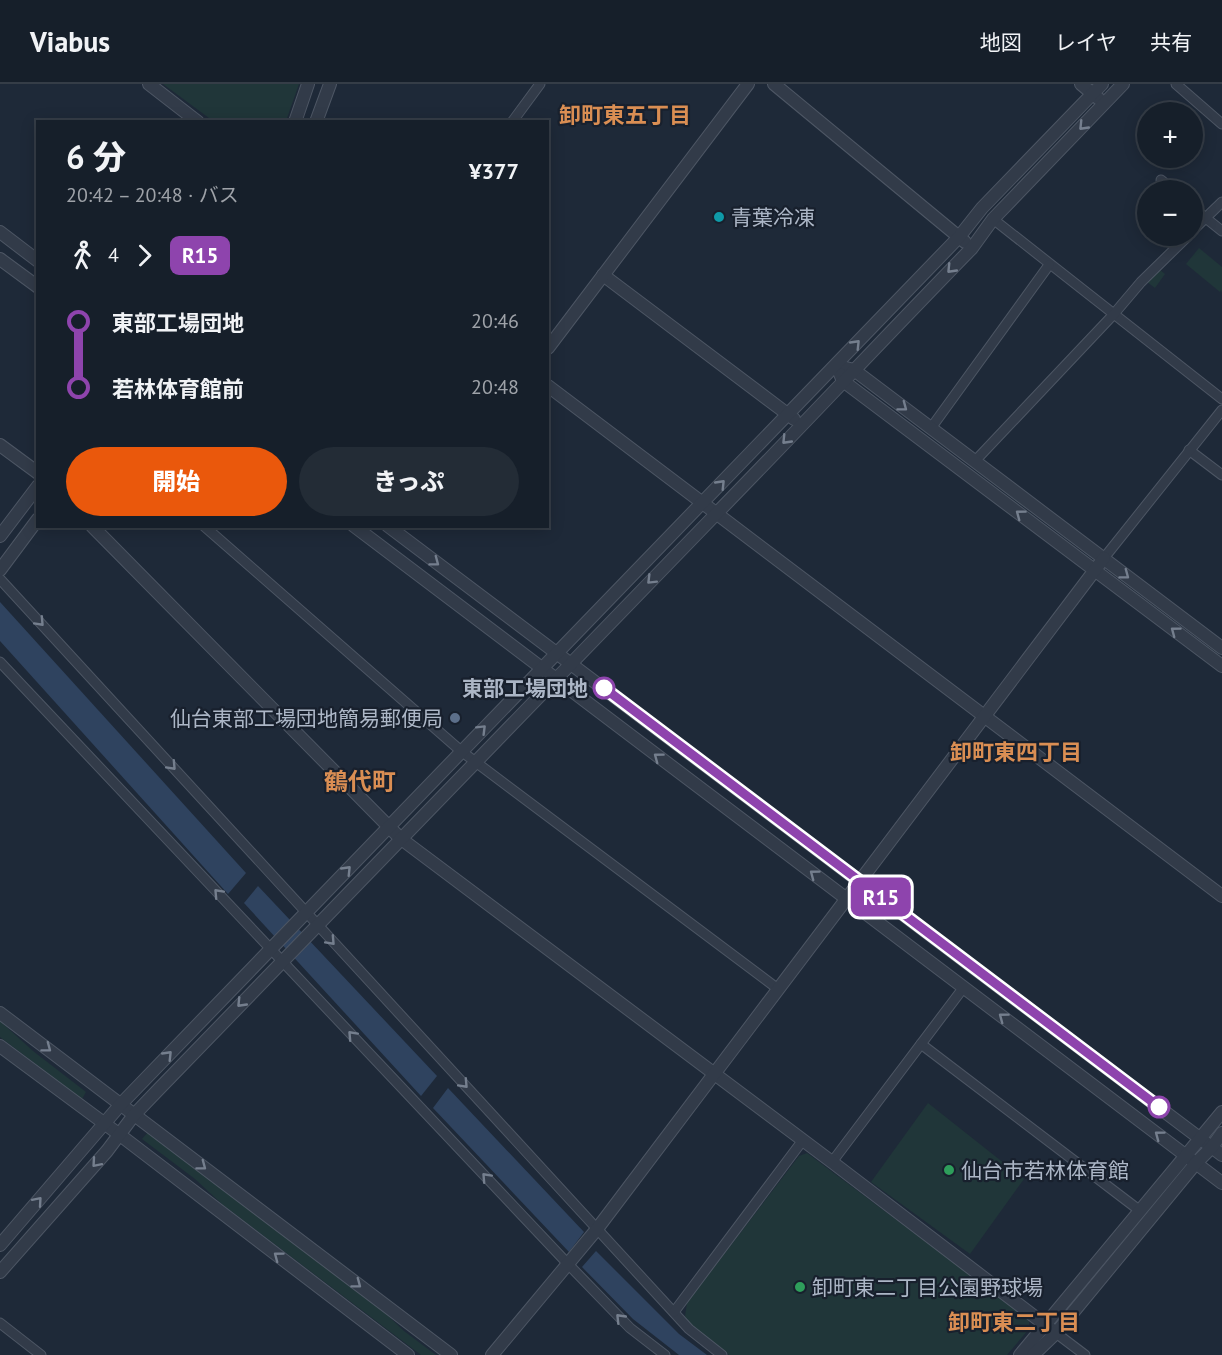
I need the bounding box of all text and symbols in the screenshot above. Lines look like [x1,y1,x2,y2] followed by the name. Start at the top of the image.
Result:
[30,23,110,60] text: Viabus
[980,29,1022,56] text: 地図
[1055,29,1117,56] text: レイヤ
[1150,29,1192,56] text: 共有
[559,101,691,129] district label: 卸町東五丁目
[1137,102,1203,246] map controls
[1137,102,1203,168] button: +
[1079,119,1090,130] one-way arrow
[66,135,126,178] text: 6 分
[469,157,519,185] text: ¥377
[1137,180,1203,246] button: −
[66,182,239,208] text: 20:42 – 20:48 · バス
[731,204,815,231] place label: 青葉冷凍
[712,210,726,224] marker: 青葉冷凍
[66,239,99,272] icon: walk
[128,239,161,272] icon: forward
[108,242,119,268] text: 4
[182,242,218,269] text: R15
[947,263,958,273] one-way arrow
[471,308,519,334] text: 20:46
[112,309,244,337] text: 東部工場団地
[849,341,860,351] one-way arrow
[471,374,519,400] text: 20:48
[112,375,244,403] text: 若林体育館前
[896,399,907,410] one-way arrow
[783,433,794,444] one-way arrow
[66,447,287,516] button: 開始
[299,447,519,516] button: きっぷ
[713,481,724,492] one-way arrow
[1015,510,1026,521] one-way arrow
[428,554,439,565] one-way arrow
[1119,567,1130,578] one-way arrow
[647,574,658,584] one-way arrow
[33,616,44,626] one-way arrow
[1171,628,1182,639] one-way arrow
[462,675,588,702] place label: 東部工場団地
[593,677,615,699] marker: 東部工場団地
[170,705,443,732] place label: 仙台東部工場団地簡易郵便局
[448,711,462,725] marker: 仙台東部工場団地簡易郵便局
[475,726,486,736] one-way arrow
[950,738,1082,766] district label: 卸町東四丁目
[654,753,665,764] one-way arrow
[165,759,176,770] one-way arrow
[324,766,396,797] district label: 鶴代町
[339,866,350,877] one-way arrow
[810,870,821,881] one-way arrow
[846,878,916,916] line badge: R15
[863,884,899,911] text: R15
[214,890,225,900] one-way arrow
[324,935,335,945] one-way arrow
[237,996,248,1006] one-way arrow
[999,1013,1010,1024] one-way arrow
[348,1031,359,1042] one-way arrow
[40,1041,51,1052] one-way arrow
[161,1052,172,1062] one-way arrow
[456,1077,467,1088] one-way arrow
[1148,1096,1170,1118] unlabelled marker
[1154,1131,1165,1142] one-way arrow
[92,1156,103,1167] one-way arrow
[961,1157,1129,1184] place label: 仙台市若林体育館
[195,1159,206,1170] one-way arrow
[942,1163,956,1177] marker: 仙台市若林体育館
[482,1173,493,1184] one-way arrow
[31,1197,42,1208] one-way arrow
[274,1252,285,1263] one-way arrow
[812,1274,1043,1301] place label: 卸町東二丁目公園野球場
[351,1277,362,1288] one-way arrow
[793,1280,807,1294] marker: 卸町東二丁目公園野球場
[948,1308,1080,1336] district label: 卸町東二丁目
[616,1315,627,1325] one-way arrow

